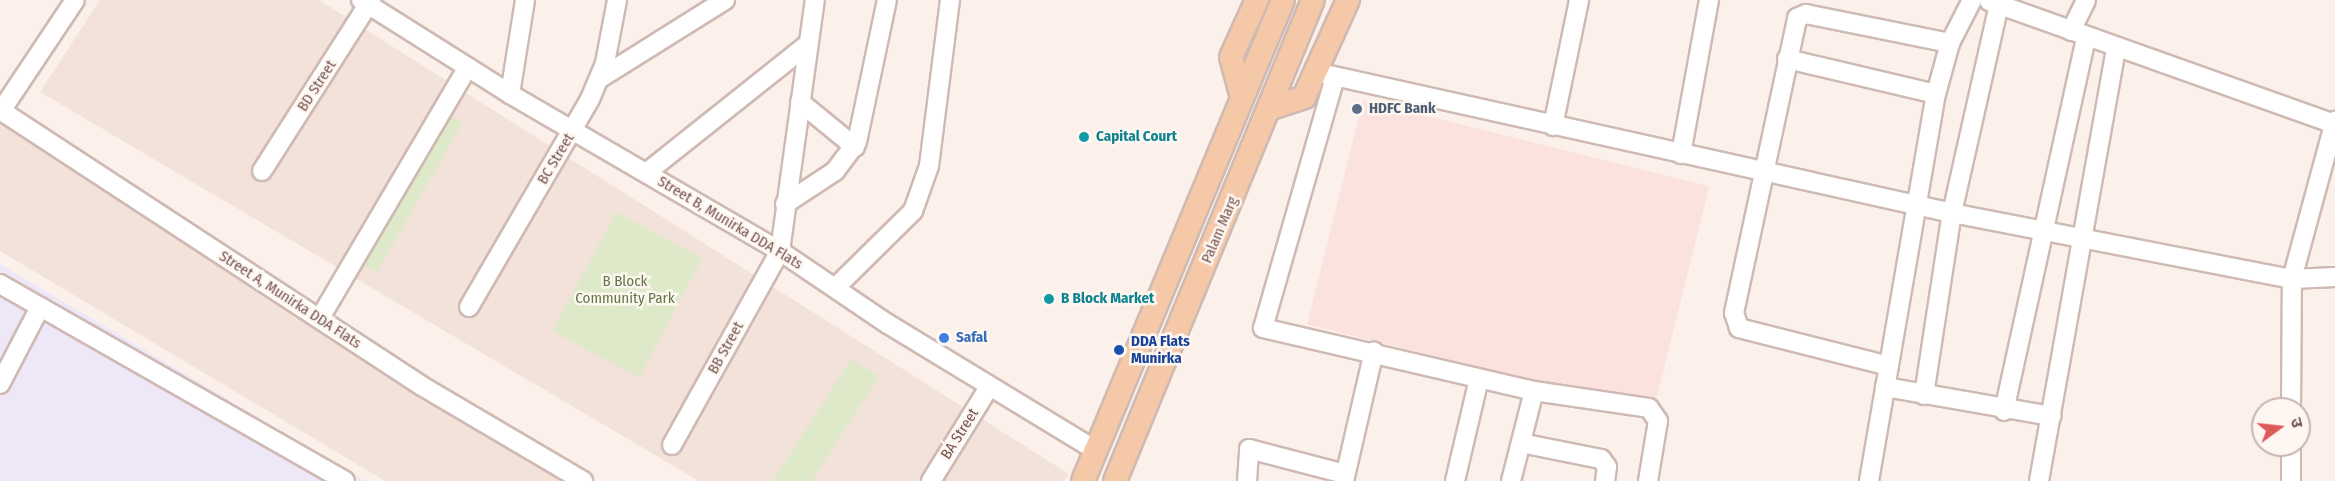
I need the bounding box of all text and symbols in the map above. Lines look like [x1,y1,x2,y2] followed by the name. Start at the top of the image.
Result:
[294,57,340,115] street label: BD Street
[1369,100,1436,118] place label: HDFC Bank
[1350,102,1364,116] marker: HDFC Bank
[1096,128,1177,146] place label: Capital Court
[534,130,578,188] street label: BC Street
[1077,130,1091,144] marker: Capital Court
[654,173,806,273] street label: Street B, Munirka DDA Flats
[1198,194,1242,266] street label: Palam Marg
[216,247,364,353] street label: Street A, Munirka DDA Flats
[575,272,675,307] park label: B Block Community Park
[1061,290,1154,308] place label: B Block Market
[1042,292,1056,306] marker: B Block Market
[704,319,748,377] street label: BB Street
[956,329,987,347] place label: Safal
[937,331,951,345] marker: Safal
[1131,332,1190,367] place label: DDA Flats Munirka
[1112,343,1126,357] marker: DDA Flats Munirka
[2251,397,2311,457] north arrow
[937,405,983,463] street label: BA Street
[2287,416,2307,430] text: उ

